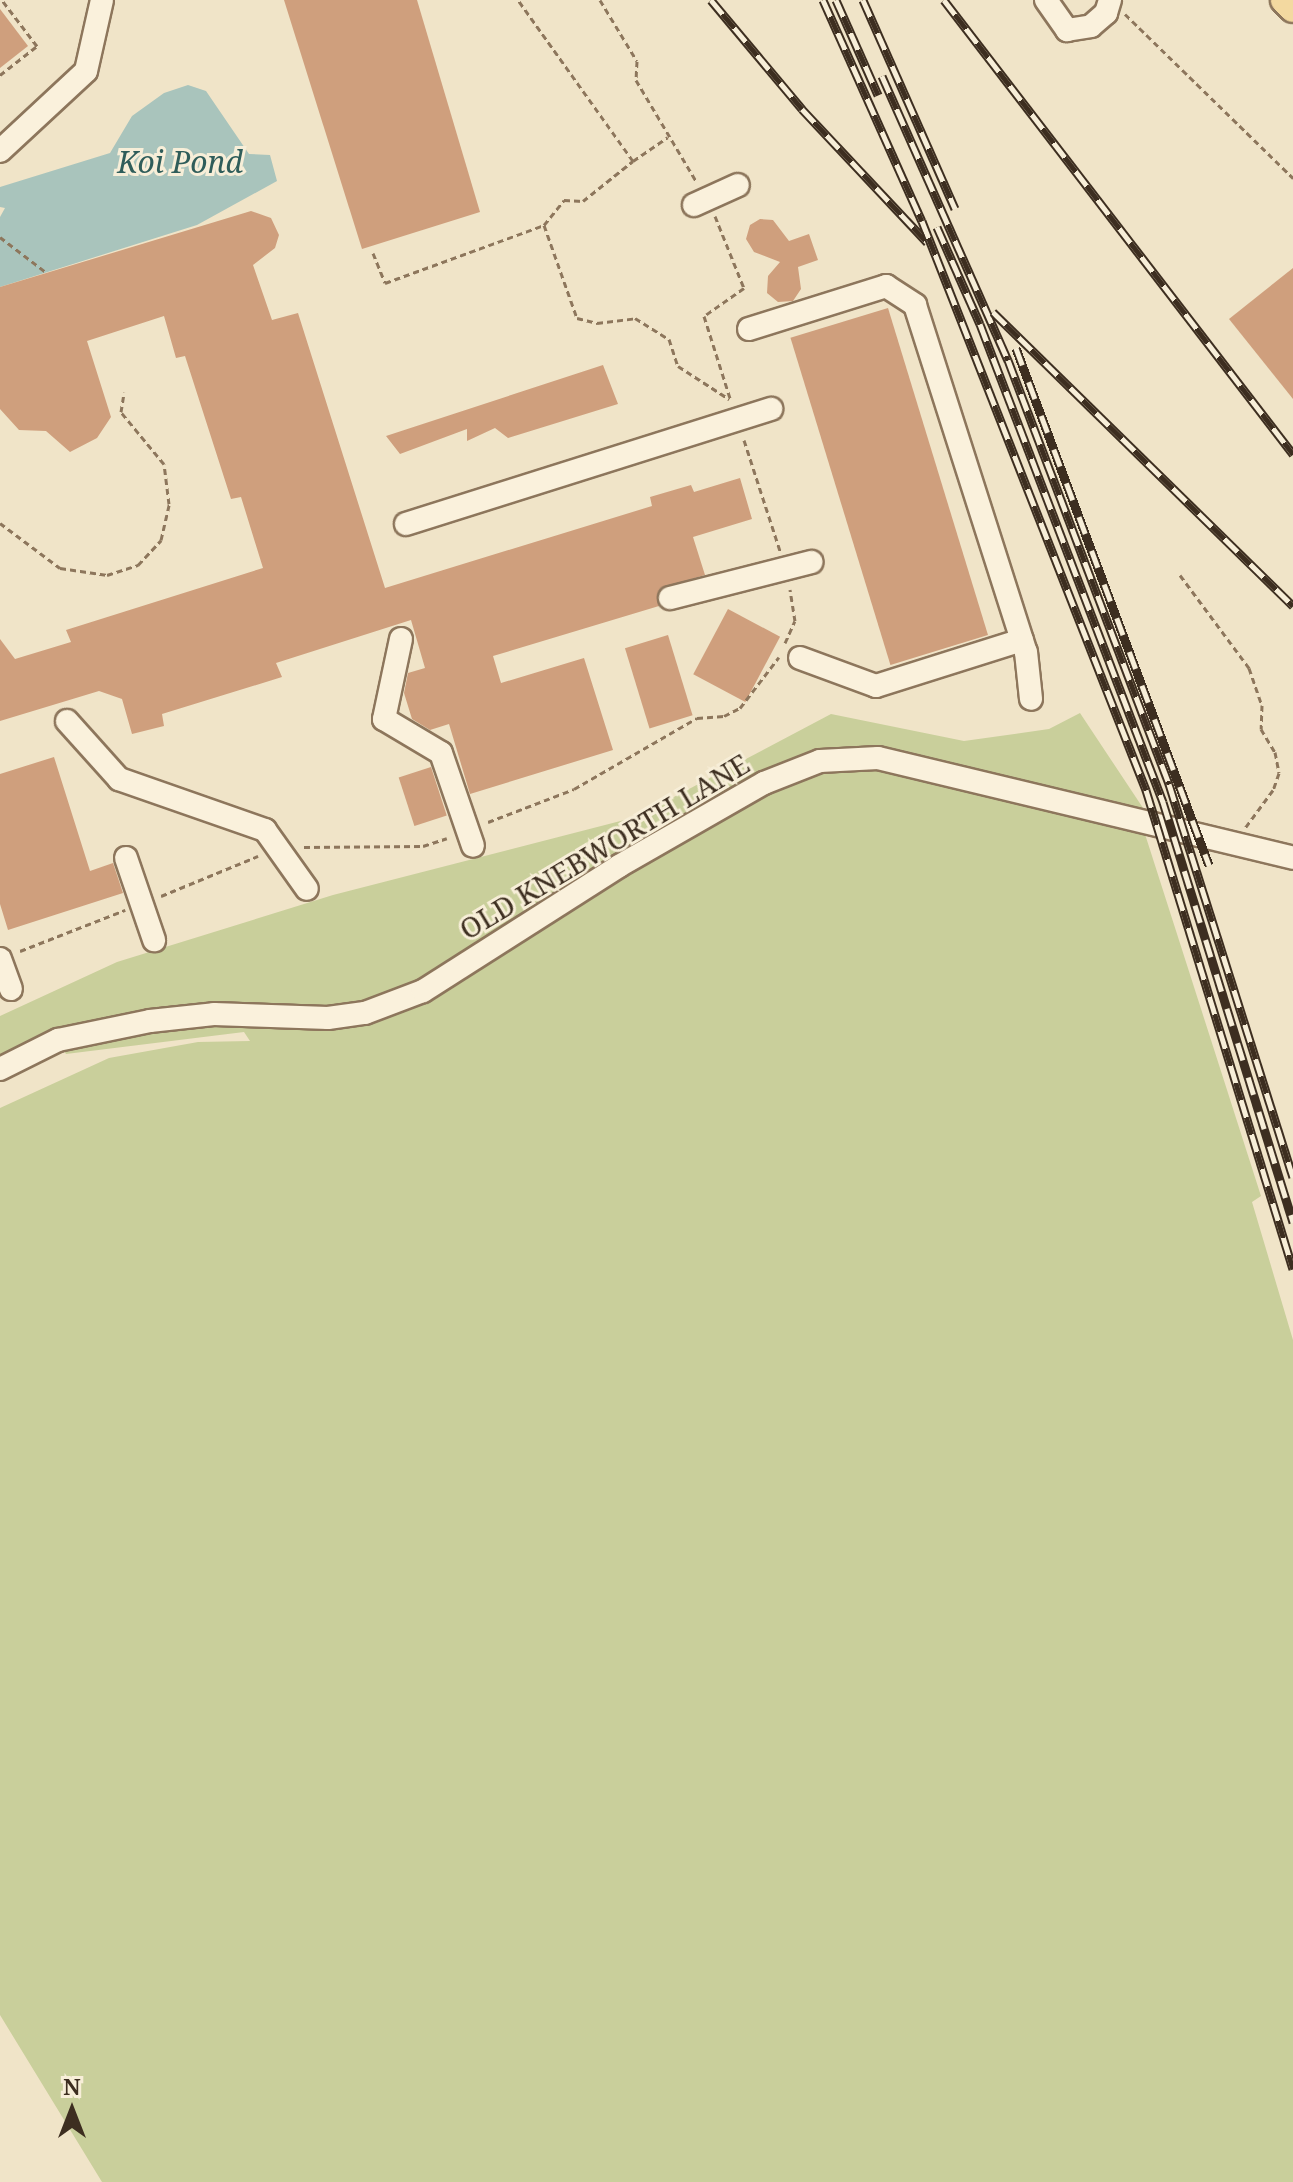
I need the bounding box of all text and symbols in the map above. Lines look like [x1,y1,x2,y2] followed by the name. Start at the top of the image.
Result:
[117,144,243,180] water label: Koi Pond
[453,746,755,946] street label: OLD KNEBWORTH LANE
[32,2070,112,2150] north arrow
[63,2071,81,2101] text: N

